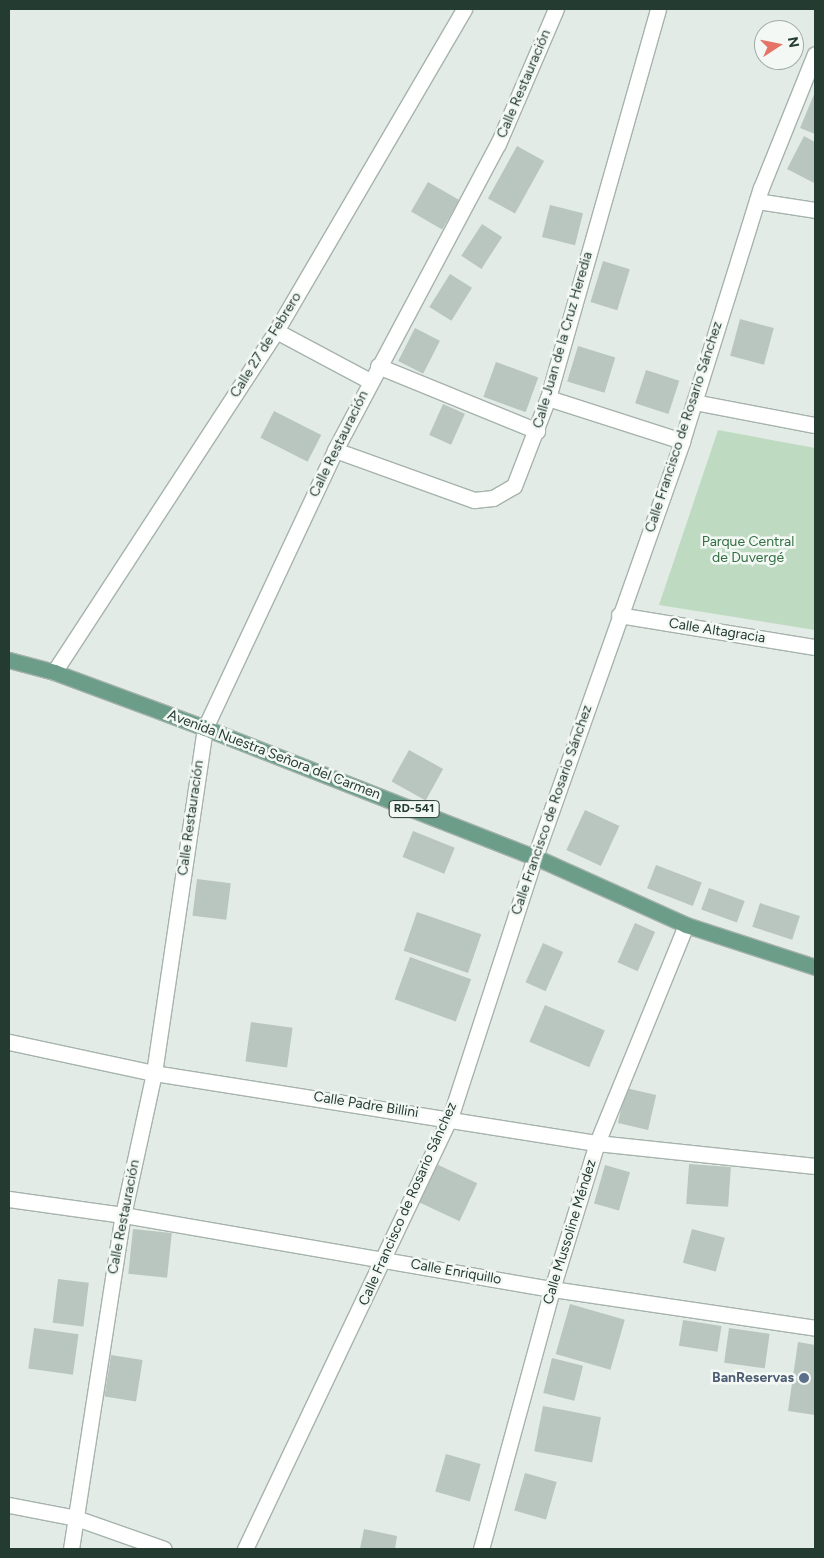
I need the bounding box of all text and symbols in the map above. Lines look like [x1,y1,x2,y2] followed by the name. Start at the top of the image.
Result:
[754,20,804,70] north arrow
[494,27,554,141] street label: Calle Restauración
[784,35,803,49] text: N
[530,250,596,430] street label: Calle Juan de la Cruz Heredia
[227,289,305,401] street label: Calle 27 de Febrero
[642,319,726,535] street label: Calle Francisco de Rosario Sánchez
[306,388,372,500] street label: Calle Restauración
[702,534,794,566] park label: Parque Central de Duvergé
[668,615,766,647] street label: Calle Altagracia
[508,703,596,917] street label: Calle Francisco de Rosario Sánchez
[165,707,383,803] street label: Avenida Nuestra Señora del Carmen
[175,759,207,877] street label: Calle Restauración
[388,800,440,819] road number: RD-541
[312,1088,420,1122] street label: Calle Padre Billini
[355,1100,461,1308] street label: Calle Francisco de Rosario Sánchez
[105,1158,143,1276] street label: Calle Restauración
[540,1158,600,1306] street label: Calle Mussoline Méndez
[409,1256,503,1288] street label: Calle Enriquillo
[712,1370,794,1386] place label: BanReservas
[798,1372,810,1384] marker: BanReservas

